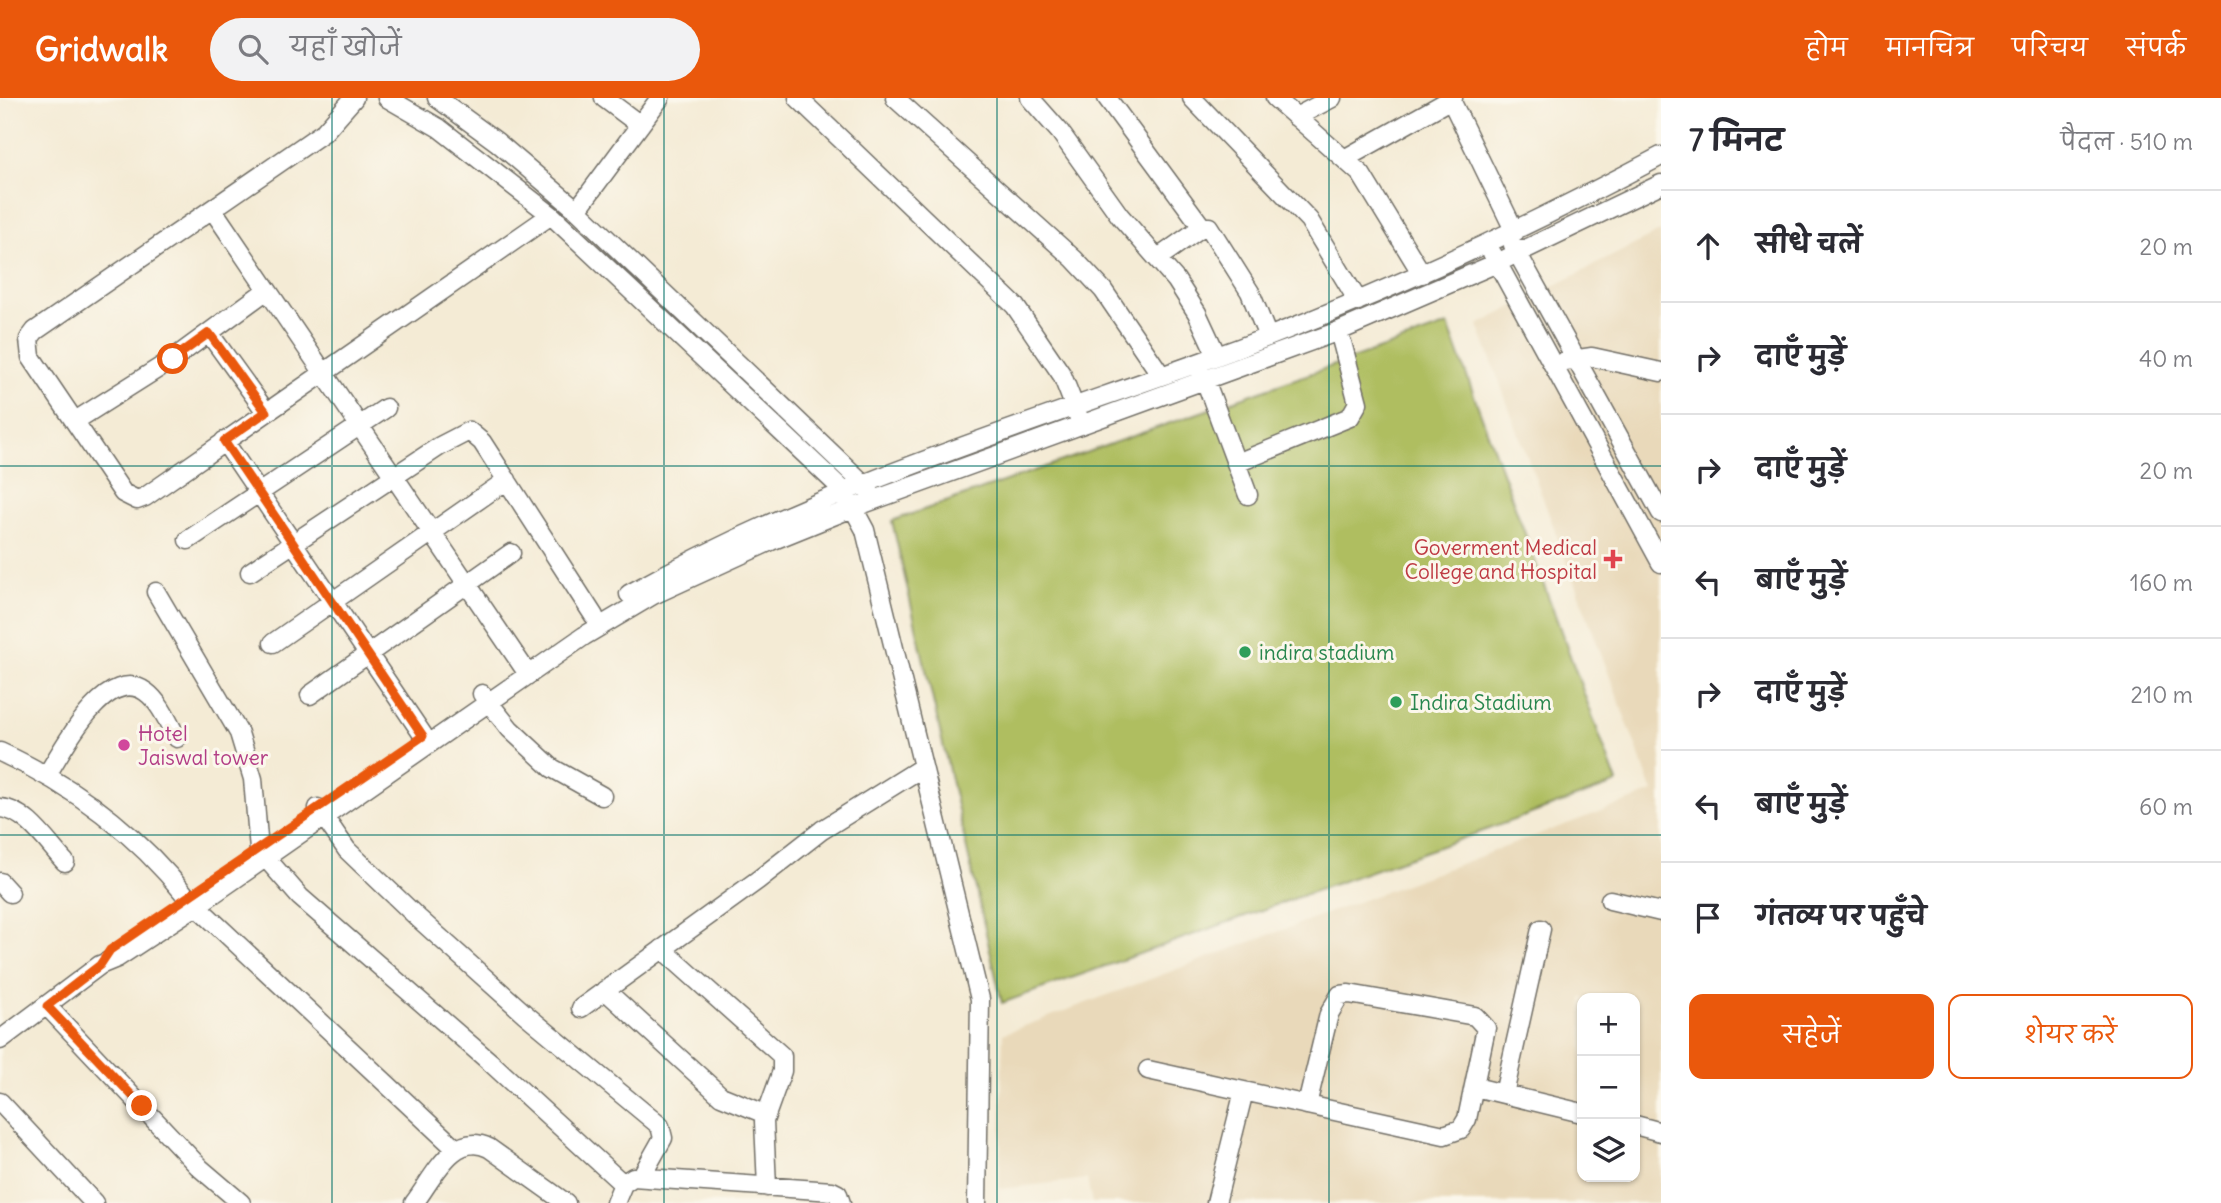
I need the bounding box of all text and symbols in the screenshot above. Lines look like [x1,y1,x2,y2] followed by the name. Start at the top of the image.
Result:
[210,18,700,81] search box
[35,28,168,70] text: Gridwalk
[234,30,272,68] icon: search
[290,30,401,63] text: यहाँ खोजें
[1805,32,1848,62] text: होम
[1886,32,1974,62] text: मानचित्र
[2012,32,2088,62] text: परिचय
[2126,32,2186,62] text: संपर्क
[1689,121,1784,159] text: 7 मिनट
[2061,127,2193,156] text: पैदल · 510 m
[1689,227,1727,265] icon: ahead
[1756,227,1862,260] text: सीधे चलें
[2140,232,2193,261] text: 20 m
[1689,339,1727,377] icon: right
[1756,339,1846,372] text: दाएँ मुड़ें
[157,343,188,374] route start
[2139,344,2193,373] text: 40 m
[1689,451,1727,489] icon: right
[1756,451,1846,484] text: दाएँ मुड़ें
[2140,456,2193,485] text: 20 m
[1404,534,1597,585] place label: Goverment Medical College and Hospital
[1603,549,1623,569] marker: Goverment Medical College and Hospital
[1689,563,1727,601] icon: left
[1756,563,1847,596] text: बाएँ मुड़ें
[2130,568,2193,597] text: 160 m
[1259,639,1395,666] place label: indira stadium
[1237,644,1253,660] marker: indira stadium
[1689,675,1727,713] icon: right
[1756,675,1846,708] text: दाएँ मुड़ें
[2130,680,2193,709] text: 210 m
[1410,689,1552,716] place label: Indira Stadium
[1388,694,1404,710] marker: Indira Stadium
[138,720,269,771] place label: Hotel Jaiswal tower
[116,737,132,753] marker: Hotel Jaiswal tower
[1689,787,1727,825] icon: left
[1756,787,1847,820] text: बाएँ मुड़ें
[2139,792,2193,821] text: 60 m
[1689,899,1727,937] icon: arrive
[1756,899,1926,932] text: गंतव्य पर पहुँचे
[1577,993,1640,1182] map controls
[1577,993,1640,1056] button: +
[1689,994,1934,1079] button: सहेजें
[1948,994,2193,1079] button: शेयर करें
[1577,1056,1640,1119] button: −
[126,1090,157,1121] route end
[1577,1119,1640,1182] button: layers

